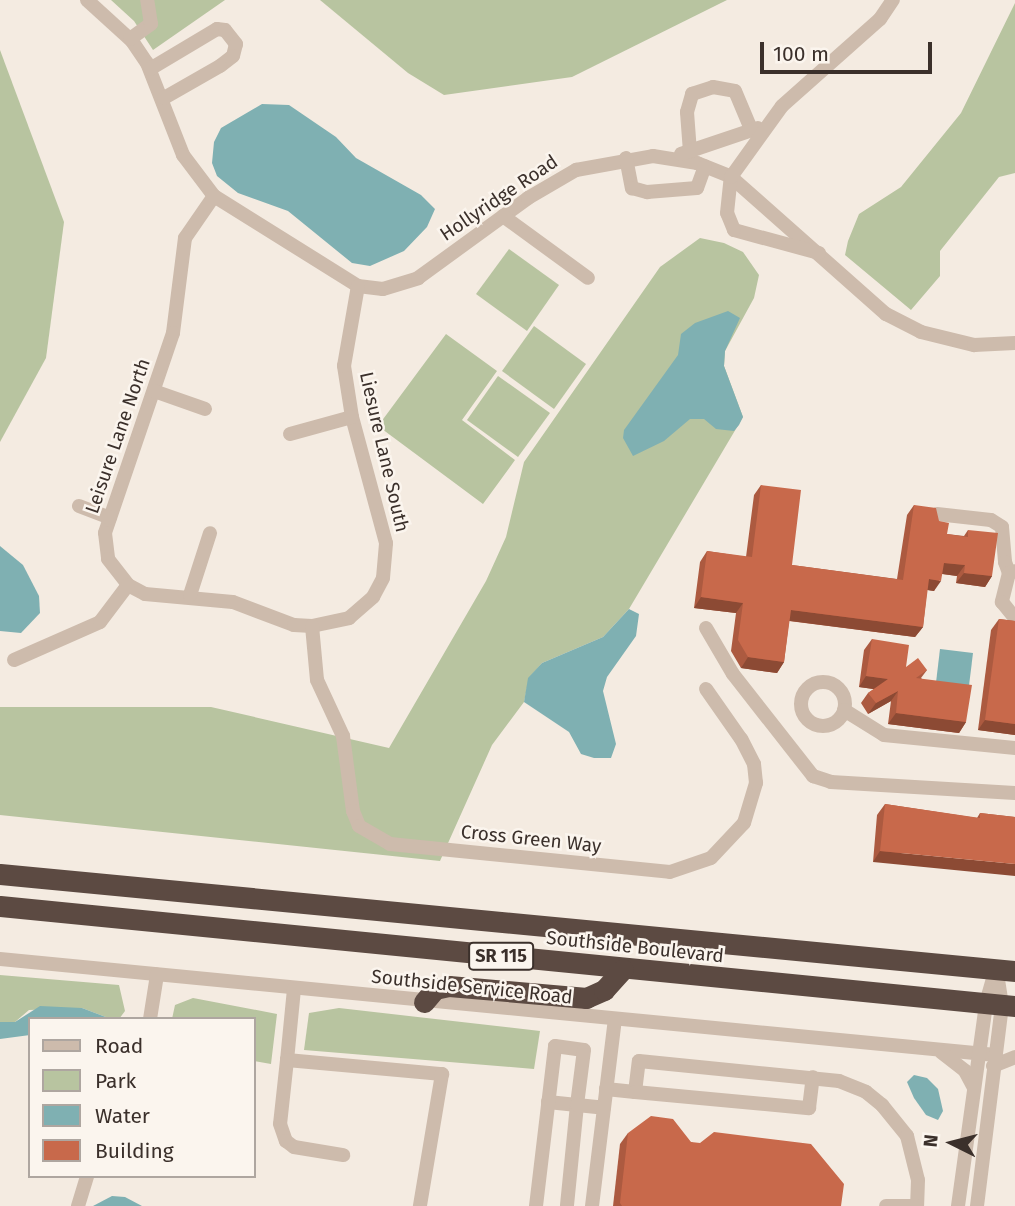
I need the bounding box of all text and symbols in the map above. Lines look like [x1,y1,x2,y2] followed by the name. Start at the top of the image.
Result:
[763,28,934,72] scale bar
[773,41,829,67] text: 100 m
[436,150,562,246] street label: Hollyridge Road
[81,356,155,516] street label: Leisure Lane North
[354,370,414,534] street label: Liesure Lane South
[460,820,602,858] street label: Cross Green Way
[545,926,725,968] street label: Southside Boulevard
[468,942,534,971] road number: SR 115
[370,965,574,1009] street label: Southside Service Road
[28,1017,256,1178] legend
[95,1033,143,1059] text: Road
[95,1068,136,1094] text: Park
[95,1103,150,1129] text: Water
[917,1108,987,1178] north arrow
[919,1133,943,1148] text: N
[95,1138,174,1164] text: Building

